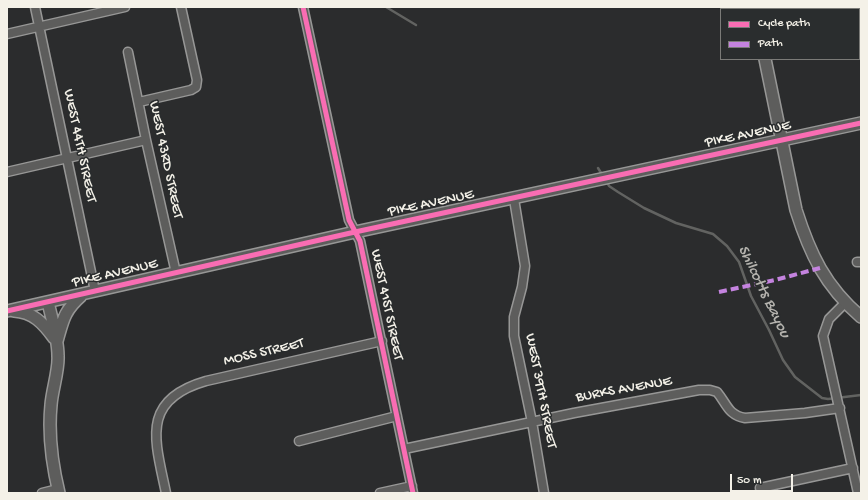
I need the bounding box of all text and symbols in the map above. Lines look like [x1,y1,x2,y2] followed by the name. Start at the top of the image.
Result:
[720,8,860,60] legend
[758,17,810,31] text: Cycle path
[758,37,783,51] text: Path
[58,88,100,204] street label: WEST 44TH STREET
[144,100,186,220] street label: WEST 43RD STREET
[703,117,793,153] street label: PIKE AVENUE
[386,186,476,222] street label: PIKE AVENUE
[732,243,794,341] water label: Shilcotts Bayou
[365,248,407,362] street label: WEST 41ST STREET
[70,255,160,293] street label: PIKE AVENUE
[520,332,560,450] street label: WEST 39TH STREET
[222,335,306,371] street label: MOSS STREET
[575,373,673,407] street label: BURKS AVENUE
[732,466,795,492] scale bar
[737,474,762,488] text: 50 m

